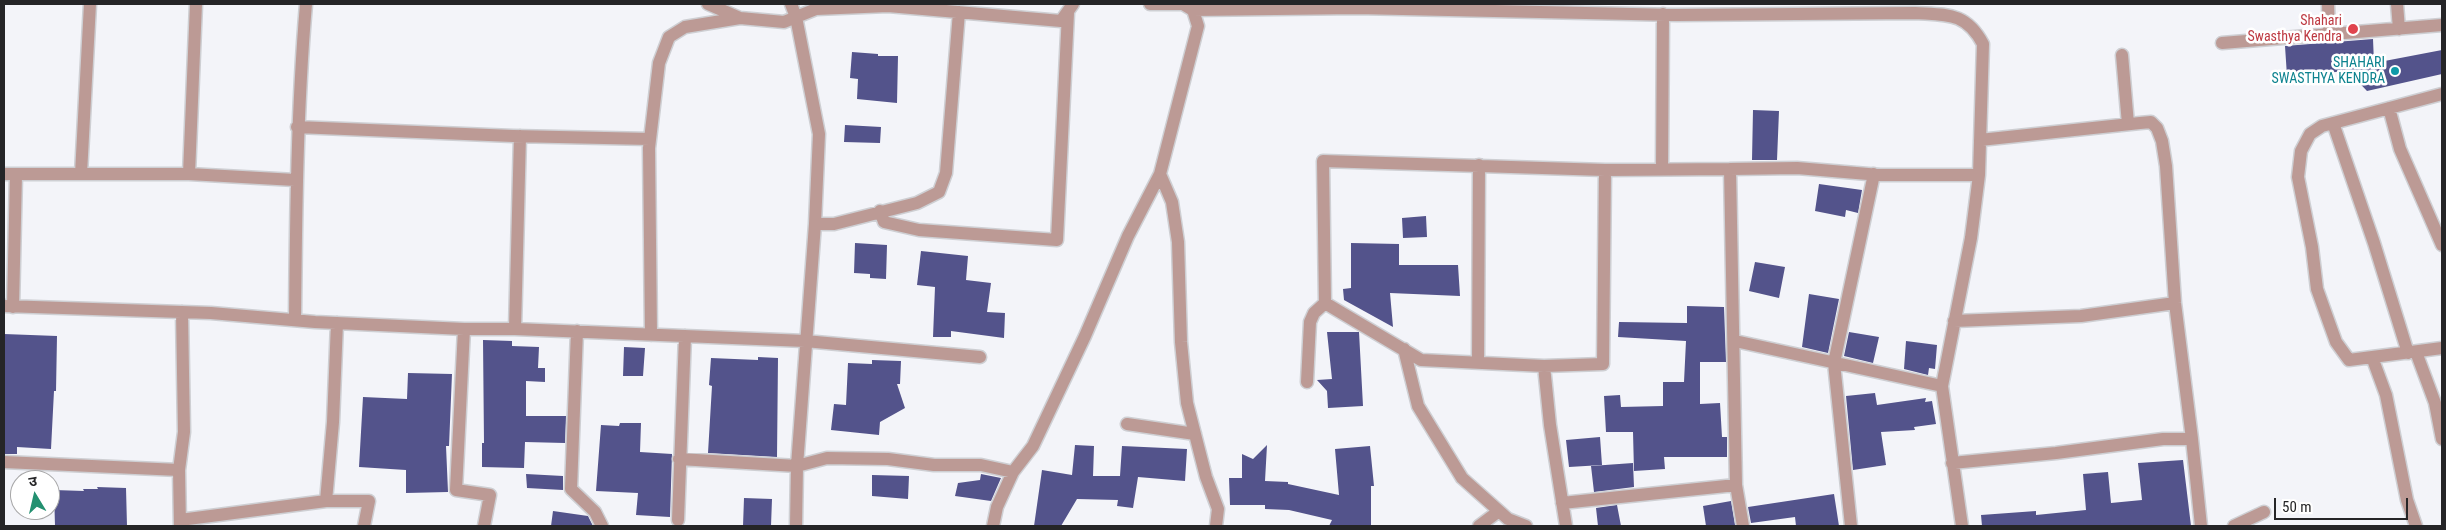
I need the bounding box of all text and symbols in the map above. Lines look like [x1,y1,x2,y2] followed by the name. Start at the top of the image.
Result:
[2248,13,2342,46] place label: Shahari Swasthya Kendra
[2346,22,2360,36] marker: Shahari Swasthya Kendra
[2272,55,2385,88] place label: SHAHARI SWASTHYA KENDRA
[2389,65,2401,77] marker: SHAHARI SWASTHYA KENDRA
[10,470,60,520] north arrow
[27,473,38,490] text: उ
[2276,488,2410,520] scale bar
[2282,498,2312,516] text: 50 m

